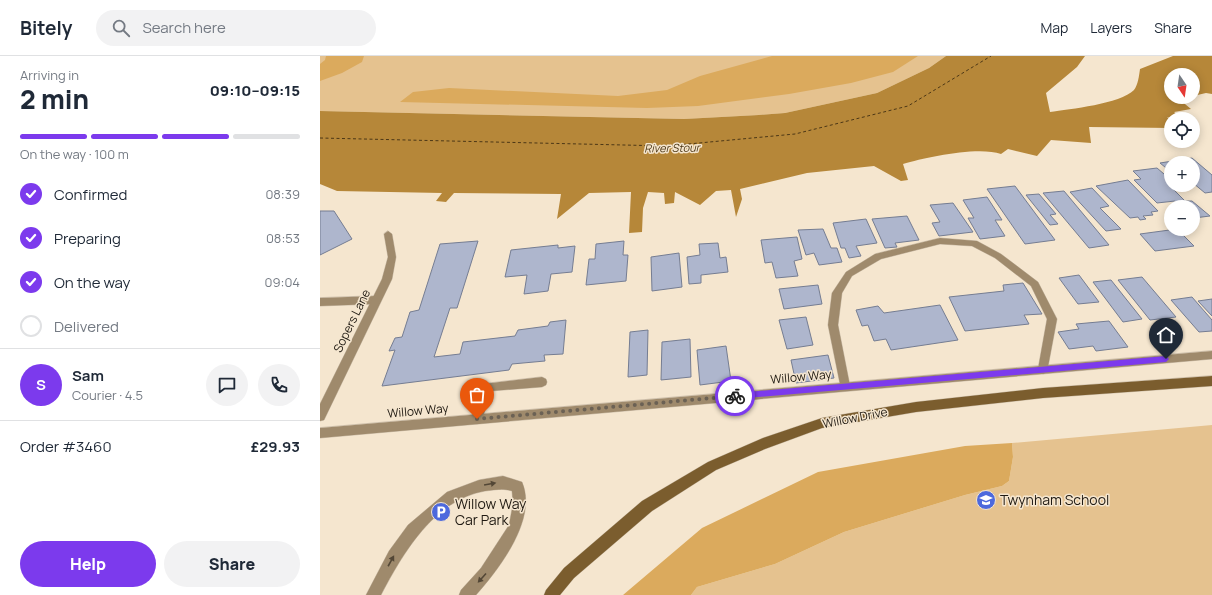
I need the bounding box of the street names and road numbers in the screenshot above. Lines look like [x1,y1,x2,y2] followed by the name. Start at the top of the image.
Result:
[329,286,374,355] street label: Sopers Lane
[770,365,833,388] street label: Willow Way
[387,399,450,422] street label: Willow Way
[821,403,889,432] street label: Willow Drive

